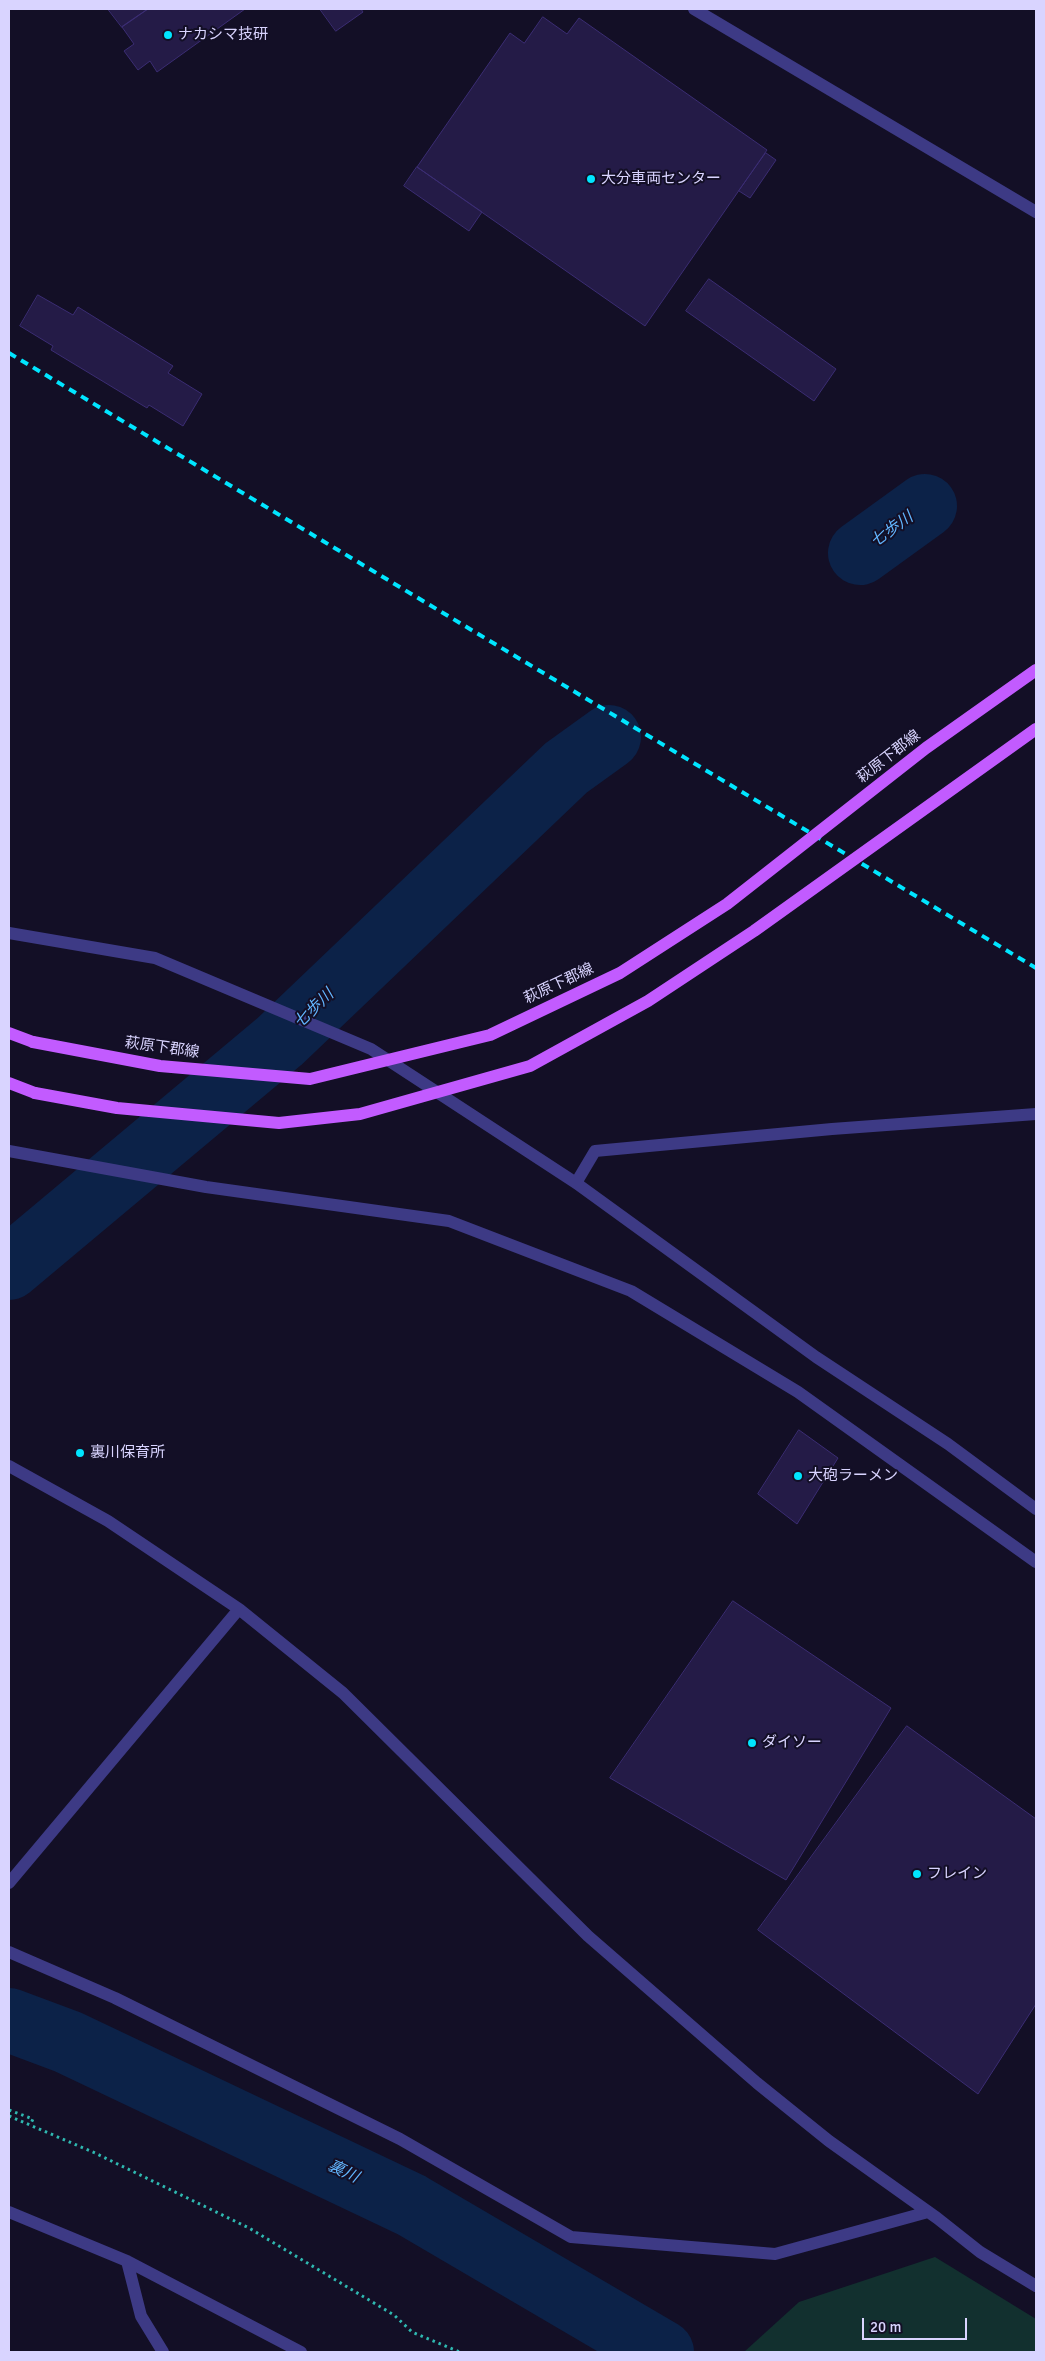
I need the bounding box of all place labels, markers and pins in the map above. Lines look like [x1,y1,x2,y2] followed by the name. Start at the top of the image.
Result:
[178,26,268,44] place label: ナカシマ技研
[162,29,174,41] marker: ナカシマ技研
[601,170,721,188] place label: 大分車両センター
[585,173,597,185] marker: 大分車両センター
[90,1444,165,1462] place label: 裏川保育所
[74,1447,86,1459] marker: 裏川保育所
[808,1467,898,1485] place label: 大砲ラーメン
[792,1470,804,1482] marker: 大砲ラーメン
[762,1734,822,1752] place label: ダイソー
[746,1737,758,1749] marker: ダイソー
[927,1865,987,1883] place label: フレイン
[911,1868,923,1880] marker: フレイン

